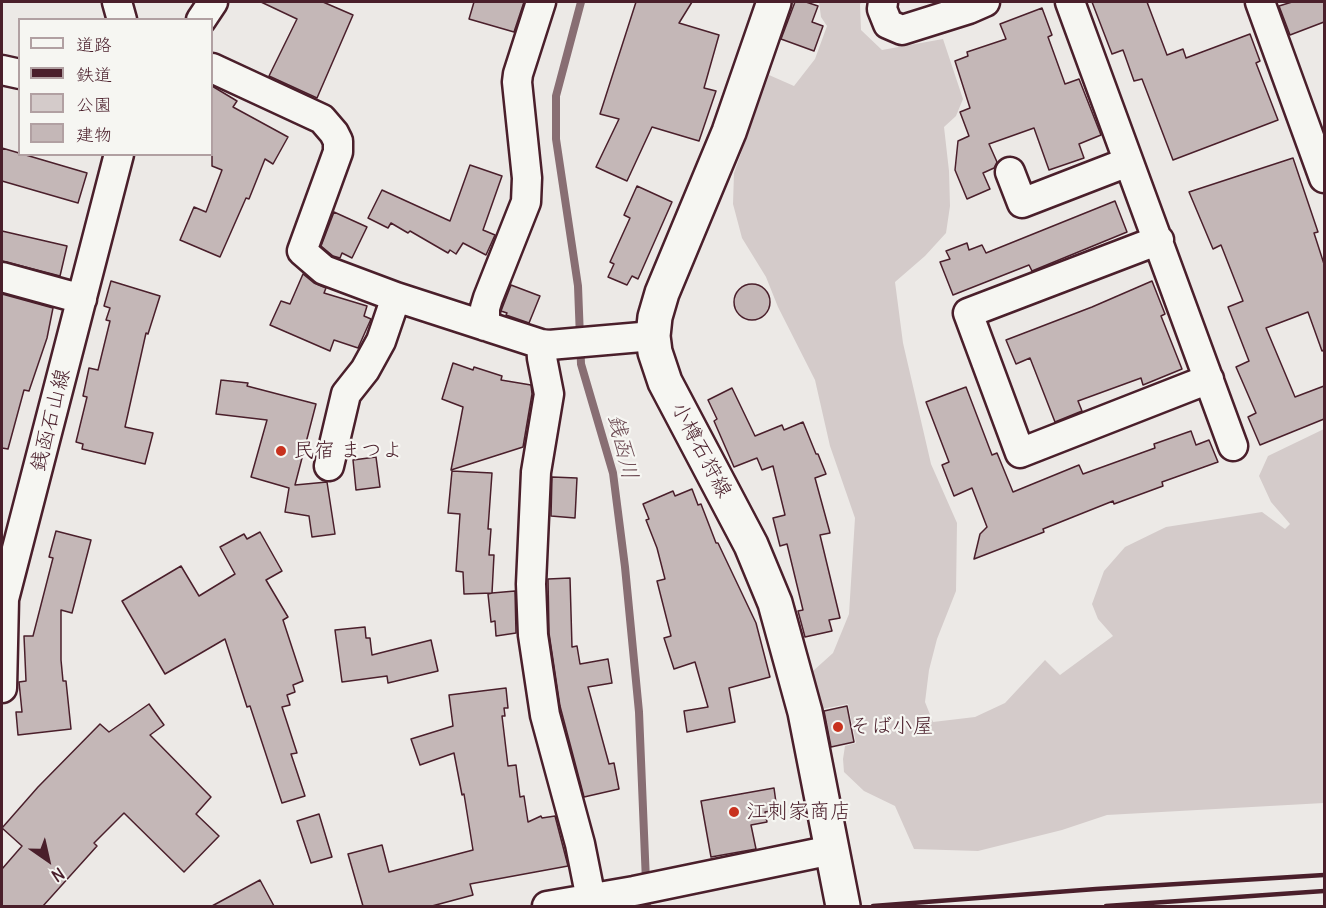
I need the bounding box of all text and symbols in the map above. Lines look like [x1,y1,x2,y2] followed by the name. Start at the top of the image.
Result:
[18,18,213,156] legend
[76,33,112,56] text: 道路
[76,63,112,86] text: 鉄道
[76,93,112,116] text: 公園
[76,123,112,146] text: 建物
[26,366,76,474] street label: 銭函石山線
[665,398,737,502] street label: 小樽石狩線
[601,412,643,482] water label: 銭函川
[293,438,403,464] place label: 民宿 まつよ
[274,444,288,458] marker: 民宿 まつよ
[850,714,934,740] place label: そば小屋
[831,720,845,734] marker: そば小屋
[746,799,851,825] place label: 江刺家商店
[727,805,741,819] marker: 江刺家商店
[18,830,78,890] north arrow
[48,864,68,886] text: N

